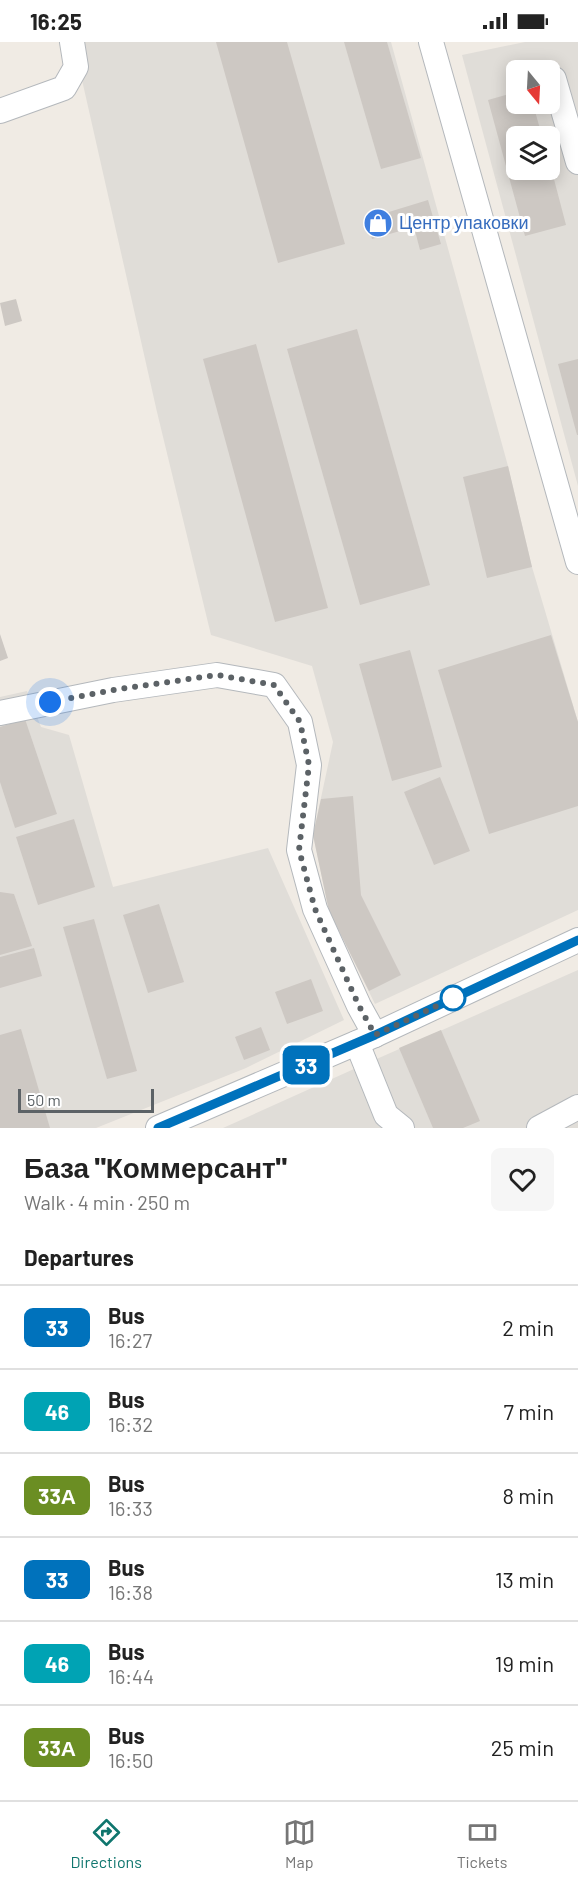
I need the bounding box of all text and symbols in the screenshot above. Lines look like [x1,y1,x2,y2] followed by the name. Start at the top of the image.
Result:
[30,8,82,34] text: 16:25
[506,60,560,114] north arrow
[506,60,560,180] map controls
[506,126,560,180] button: layers
[362,207,394,239] shop icon: Центр упаковки
[399,211,528,233] place label: Центр упаковки
[35,687,65,717] your location
[440,985,466,1011] unlabelled marker
[279,1046,333,1084] line badge: 33
[295,1053,317,1078] text: 33
[18,1086,154,1114] scale bar
[27,1090,61,1109] text: 50 m
[491,1148,554,1211] button: heart
[24,1150,287,1184] text: База "Коммерсант"
[24,1190,190,1214] text: Walk · 4 min · 250 m
[24,1244,134,1270] text: Departures
[108,1302,145,1328] text: Bus
[502,1314,554,1340] text: 2 min
[46,1315,68,1340] text: 33
[108,1328,152,1352] text: 16:27
[108,1386,145,1412] text: Bus
[504,1398,554,1424] text: 7 min
[45,1399,69,1424] text: 46
[108,1412,153,1436] text: 16:32
[108,1470,145,1496] text: Bus
[502,1482,554,1508] text: 8 min
[38,1483,76,1508] text: 33А
[108,1496,153,1520] text: 16:33
[108,1554,145,1580] text: Bus
[495,1566,554,1592] text: 13 min
[46,1567,68,1592] text: 33
[108,1580,153,1604] text: 16:38
[108,1638,145,1664] text: Bus
[495,1650,554,1676] text: 19 min
[45,1651,69,1676] text: 46
[108,1664,154,1688] text: 16:44
[108,1722,145,1748] text: Bus
[491,1734,554,1760] text: 25 min
[38,1735,76,1760] text: 33А
[108,1748,154,1772] text: 16:50
[70,1816,142,1871] tab: Directions
[283,1816,316,1871] tab: Map
[457,1816,508,1871] tab: Tickets

